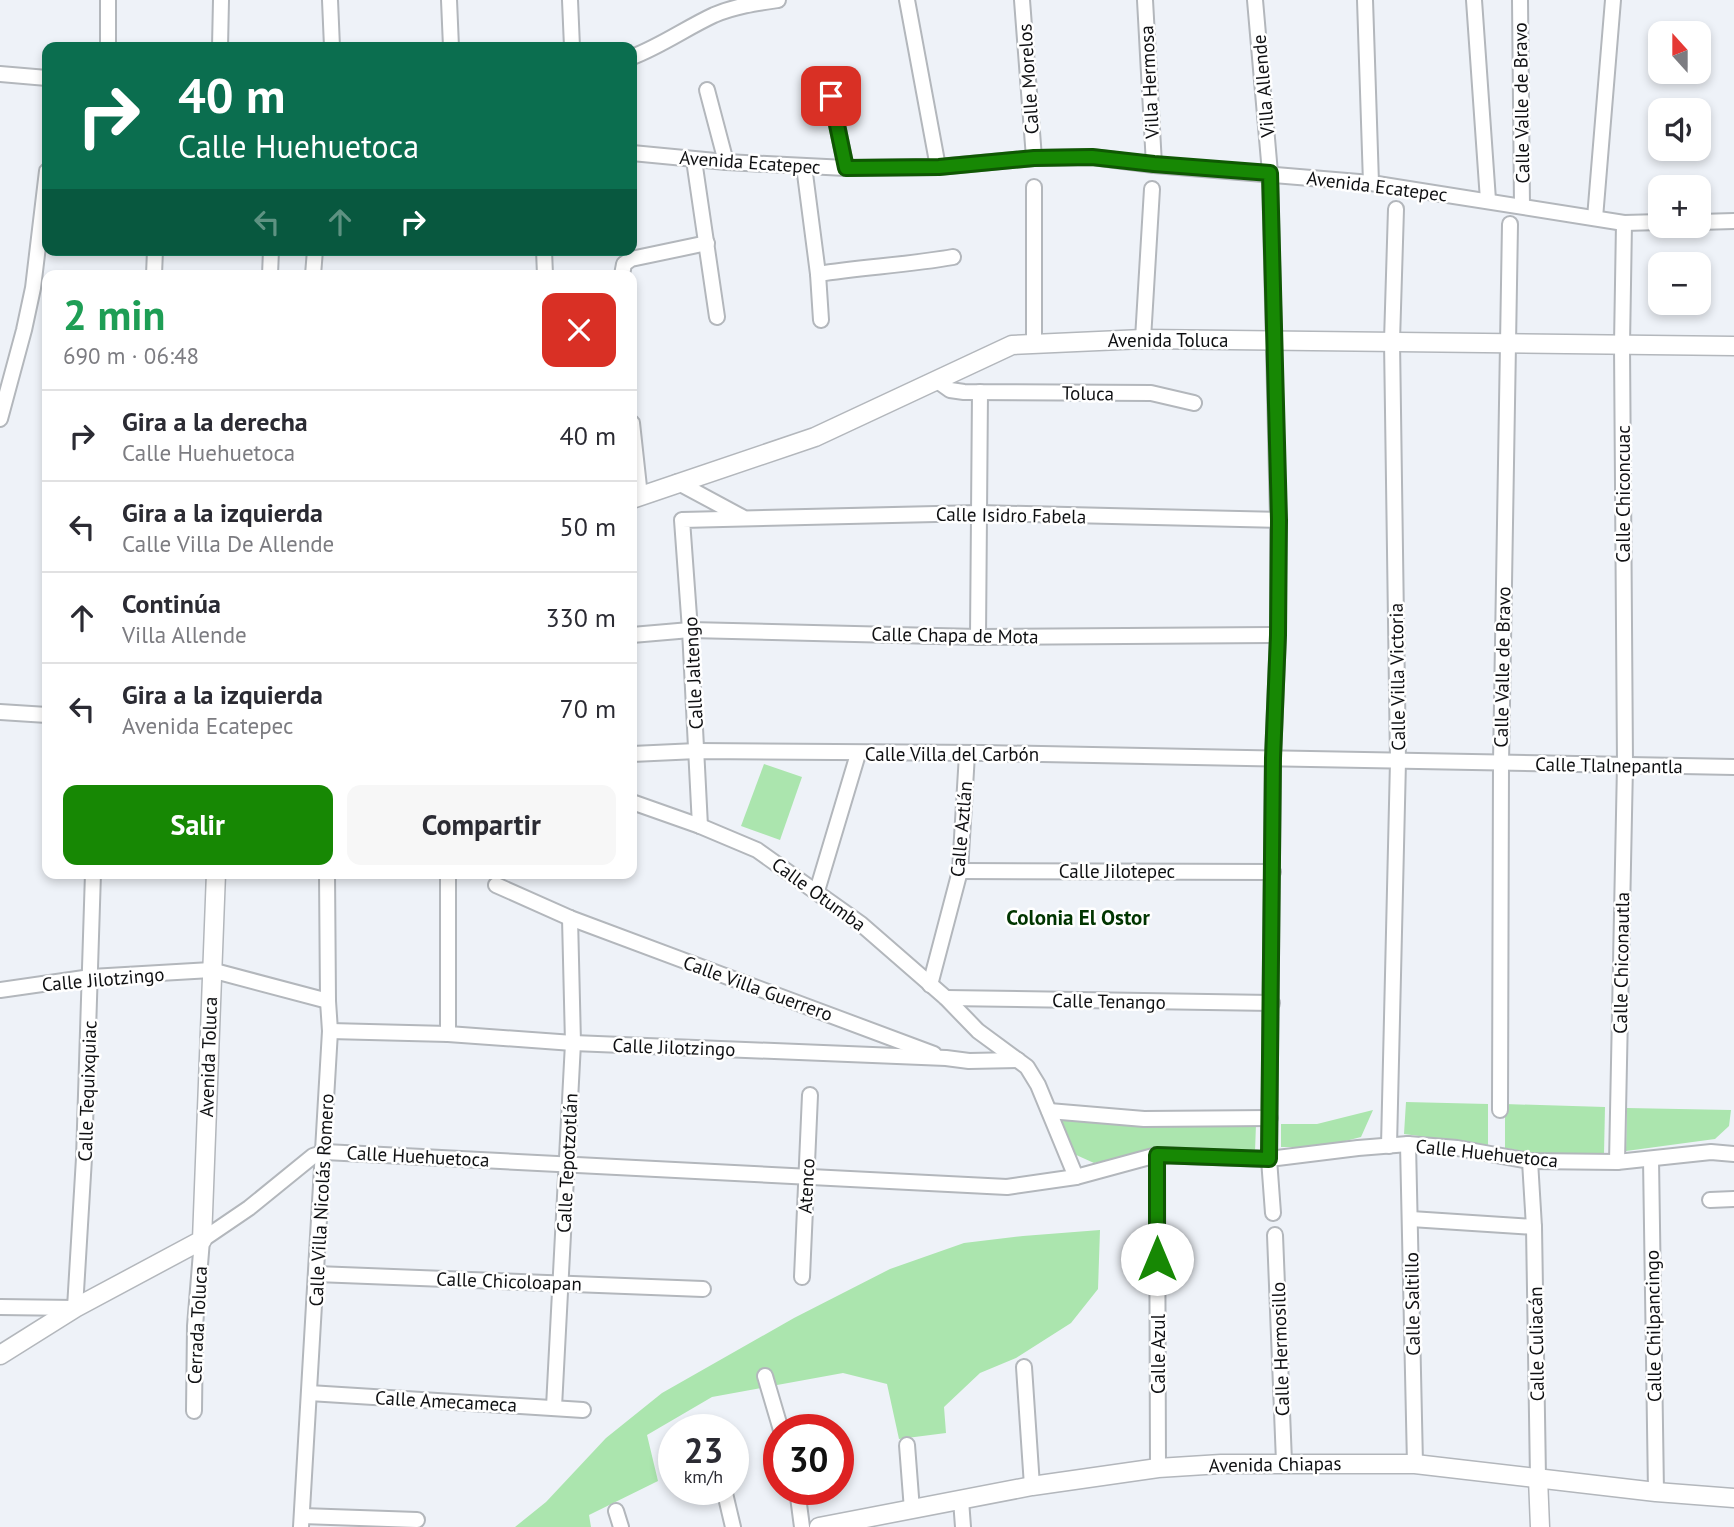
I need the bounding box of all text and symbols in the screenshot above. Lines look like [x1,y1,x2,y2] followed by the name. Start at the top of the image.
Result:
[1648,21,1712,84] north arrow
[1648,21,1711,315] map controls
[1508,22,1534,184] street label: Calle Valle de Bravo
[1012,23,1044,135] street label: Calle Morelos
[1134,25,1164,140] street label: Villa Hermosa
[1247,34,1280,139] street label: Villa Allende
[178,63,285,127] text: 40 m
[801,66,861,126] pin
[63,70,154,161] icon: right
[812,77,850,115] icon: arrive
[1648,98,1711,161] button: sound
[178,125,419,167] text: Calle Huehuetoca
[679,145,821,179] street label: Avenida Ecatepec
[1305,165,1449,207] street label: Avenida Ecatepec
[1648,175,1711,238] button: +
[248,203,286,241] icon: left
[321,203,359,241] icon: ahead
[394,203,432,241] icon: right
[1648,252,1711,315] button: −
[63,287,165,342] text: 2 min
[542,293,616,367] button: close
[1108,328,1228,352] street label: Avenida Toluca
[63,341,199,370] text: 690 m · 06:48
[1062,381,1114,405] street label: Toluca
[122,405,308,438] text: Gira a la derecha
[63,417,101,455] icon: right
[560,419,616,452] text: 40 m
[1611,425,1635,563] street label: Calle Chiconcuac
[122,438,295,467] text: Calle Huehuetoca
[122,496,323,529] text: Gira a la izquierda
[936,502,1086,528] street label: Calle Isidro Fabela
[63,508,101,546] icon: left
[560,510,616,543] text: 50 m
[122,529,334,558] text: Calle Villa De Allende
[1489,586,1515,748] street label: Calle Valle de Bravo
[122,587,221,620] text: Continúa
[63,599,101,637] icon: ahead
[545,601,616,634] text: 330 m
[1384,603,1410,751] street label: Calle Villa Victoria
[678,616,708,730] street label: Calle Jaltengo
[122,620,247,649] text: Villa Allende
[871,622,1039,648] street label: Calle Chapa de Mota
[122,678,323,711] text: Gira a la izquierda
[63,690,101,728] icon: left
[560,692,616,725] text: 70 m
[122,711,293,740] text: Avenida Ecatepec
[865,742,1039,766] street label: Calle Villa del Carbón
[1535,752,1683,778] street label: Calle Tlalnepantla
[945,780,977,878] street label: Calle Aztlán
[63,785,333,865] button: Salir
[347,785,616,865] button: Compartir
[767,852,871,936] street label: Calle Otumba
[1059,859,1175,883] street label: Calle Jilotepec
[1608,892,1634,1034] street label: Calle Chiconautla
[1006,904,1150,931] district label: Colonia El Ostor
[680,950,836,1026] street label: Calle Villa Guerrero
[41,962,165,996] street label: Calle Jilotzingo
[1052,988,1166,1014] street label: Calle Tenango
[194,996,222,1118] street label: Avenida Toluca
[73,1020,101,1162] street label: Calle Tequixquiac
[612,1033,736,1061] street label: Calle Jilotzingo
[551,1092,583,1234] street label: Calle Tepotzotlán
[303,1093,339,1307] street label: Calle Villa Nicolás Romero
[1415,1134,1559,1172] street label: Calle Huehuetoca
[346,1140,490,1172] street label: Calle Huehuetoca
[793,1158,819,1214] street label: Atenco
[1120,1222,1194,1296] position arrow
[1640,1250,1666,1402] street label: Calle Chilpancingo
[1399,1252,1425,1356] street label: Calle Saltillo
[182,1265,212,1385] street label: Cerrada Toluca
[436,1266,582,1296] street label: Calle Chicoloapan
[1266,1281,1294,1417] street label: Calle Hermosillo
[1523,1286,1549,1402] street label: Calle Culiacán
[1146,1313,1170,1394] street label: Calle Azul
[374,1385,518,1417] street label: Calle Amecameca
[763,1414,854,1505] speed limit sign: 30
[684,1427,723,1473] text: 23
[1208,1451,1342,1477] street label: Avenida Chiapas
[684,1465,723,1488] text: km/h

